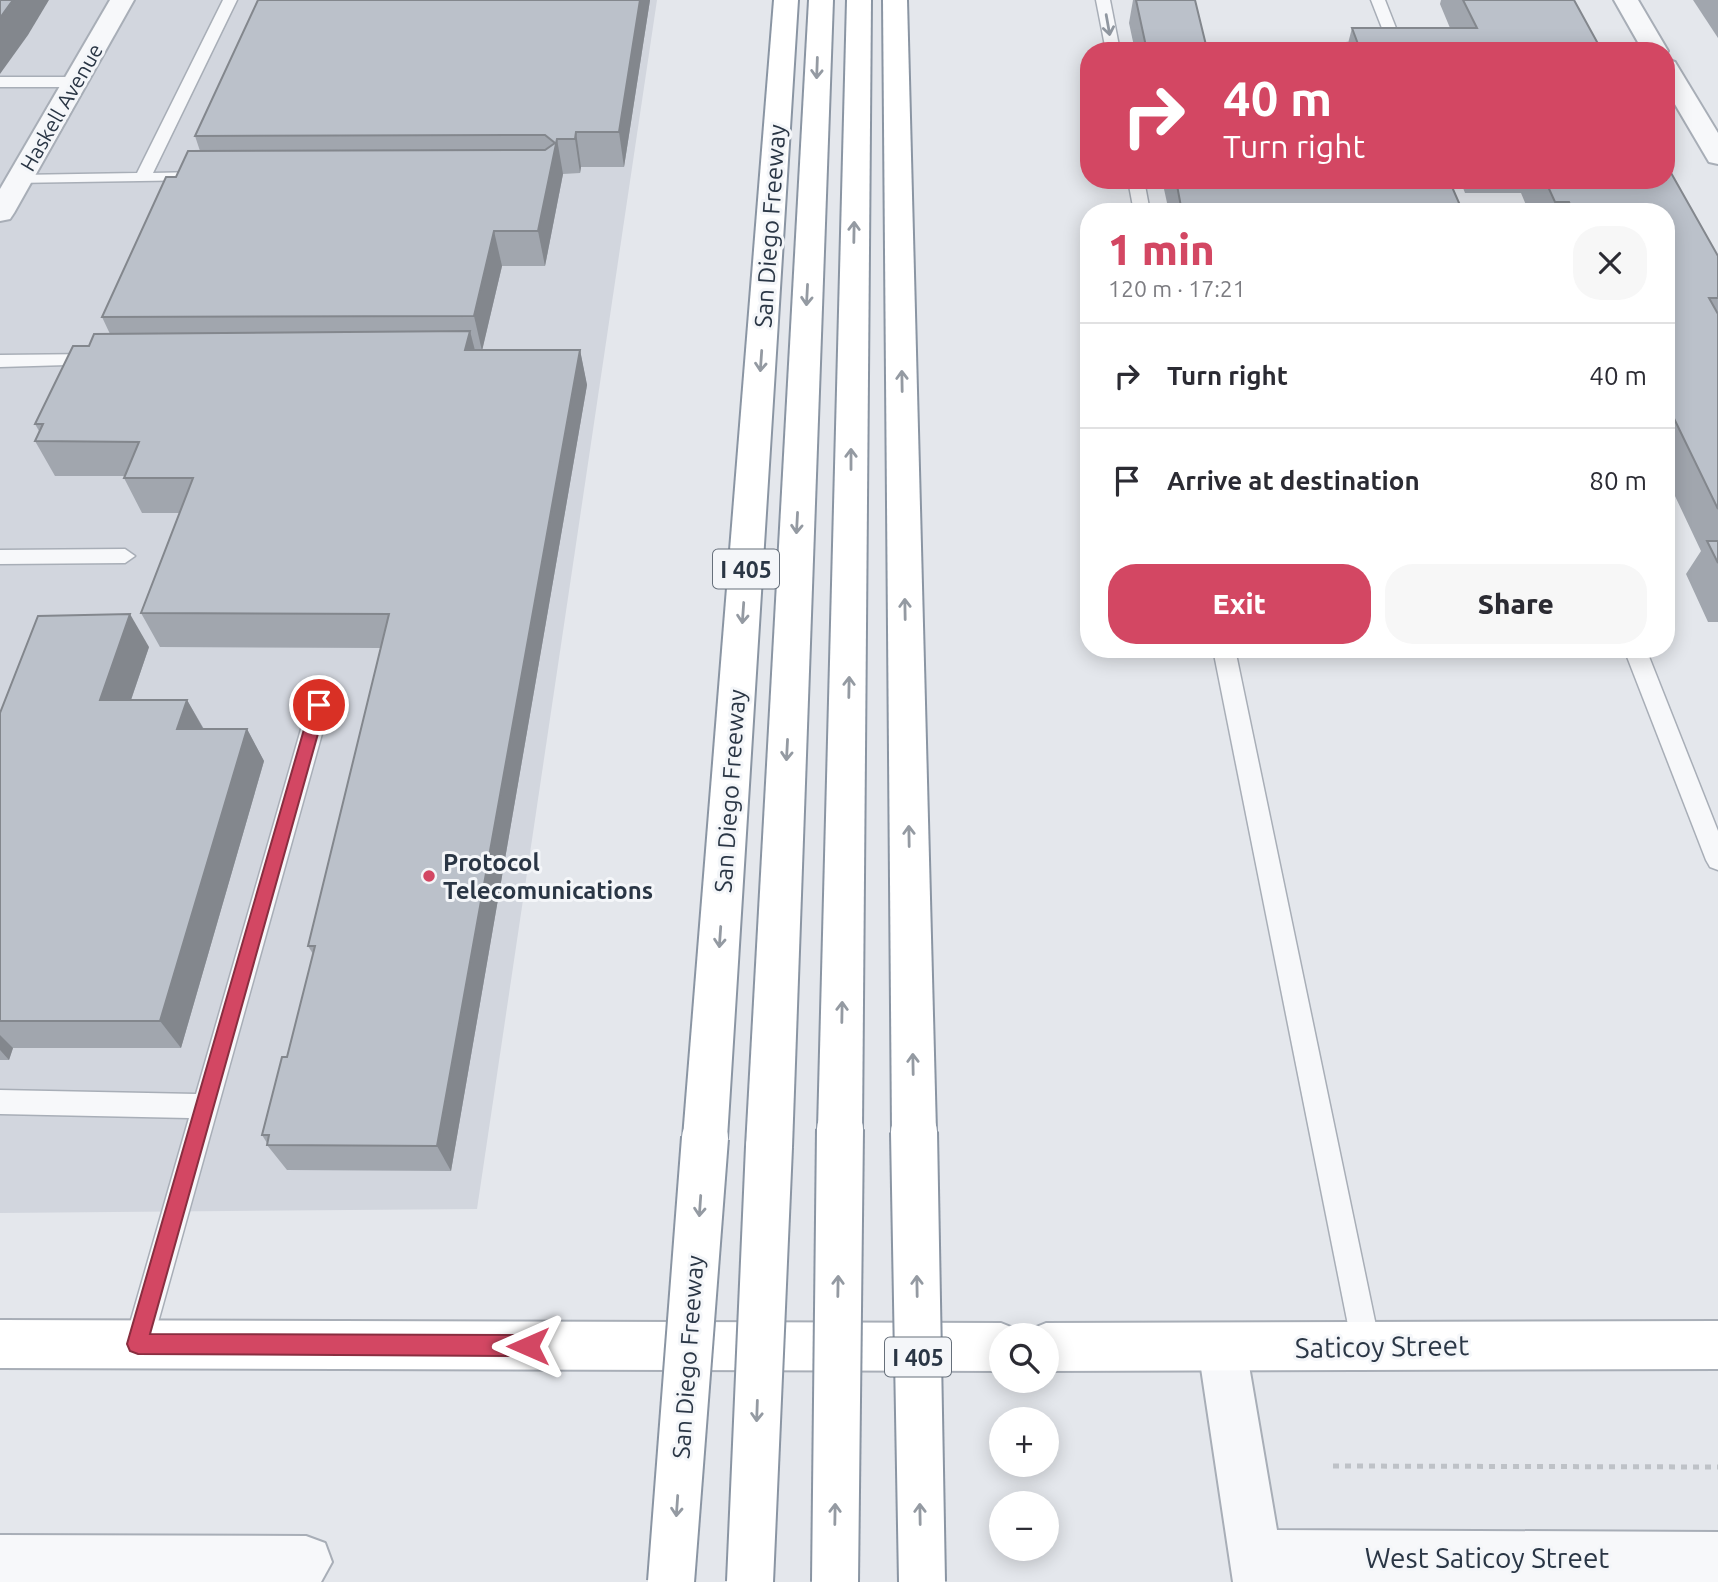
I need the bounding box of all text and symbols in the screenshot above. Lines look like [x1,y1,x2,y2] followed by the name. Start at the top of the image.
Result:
[1102,13,1115,36] one-way arrow
[15,39,107,175] street label: Haskell Avenue
[811,56,824,79] one-way arrow
[1108,70,1199,161] icon: right
[1223,70,1332,125] text: 40 m
[749,123,791,329] street label: San Diego Freeway
[1223,128,1365,164] text: Turn right
[848,220,861,243] one-way arrow
[1108,226,1215,273] text: 1 min
[1573,226,1647,300] button: close
[1108,276,1246,301] text: 120 m · 17:21
[801,284,814,307] one-way arrow
[754,350,767,372] one-way arrow
[1108,357,1146,395] icon: right
[1167,361,1288,390] text: Turn right
[1589,361,1647,390] text: 40 m
[895,370,908,393] one-way arrow
[844,448,858,471] one-way arrow
[1108,462,1146,500] icon: arrive
[1167,466,1420,495] text: Arrive at destination
[1589,466,1647,495] text: 80 m
[790,511,803,534] one-way arrow
[713,550,779,589] road number: I 405
[1108,564,1371,644] button: Exit
[1385,564,1647,644] button: Share
[899,598,912,621] one-way arrow
[736,601,749,623] one-way arrow
[289,675,349,735] pin
[842,675,855,698] one-way arrow
[300,686,338,724] icon: arrive
[709,688,751,894] street label: San Diego Freeway
[780,738,793,761] one-way arrow
[902,825,916,848] one-way arrow
[443,849,653,904] place label: Protocol Telecomunications
[421,868,437,884] marker: Protocol Telecomunications
[713,926,726,948] one-way arrow
[836,1001,849,1024] one-way arrow
[906,1053,920,1076] one-way arrow
[693,1194,706,1217] one-way arrow
[667,1254,709,1460] street label: San Diego Freeway
[831,1275,845,1298] one-way arrow
[910,1275,924,1298] one-way arrow
[491,1309,565,1383] position arrow
[989,1323,1059,1561] map controls
[989,1323,1059,1393] button: search
[1295,1329,1469,1363] street label: Saticoy Street
[885,1338,951,1376] road number: I 405
[751,1399,764,1422] one-way arrow
[989,1407,1059,1477] button: +
[989,1491,1059,1561] button: −
[670,1494,683,1517] one-way arrow
[829,1503,842,1526] one-way arrow
[914,1503,927,1526] one-way arrow
[1365,1542,1609,1573] street label: West Saticoy Street

